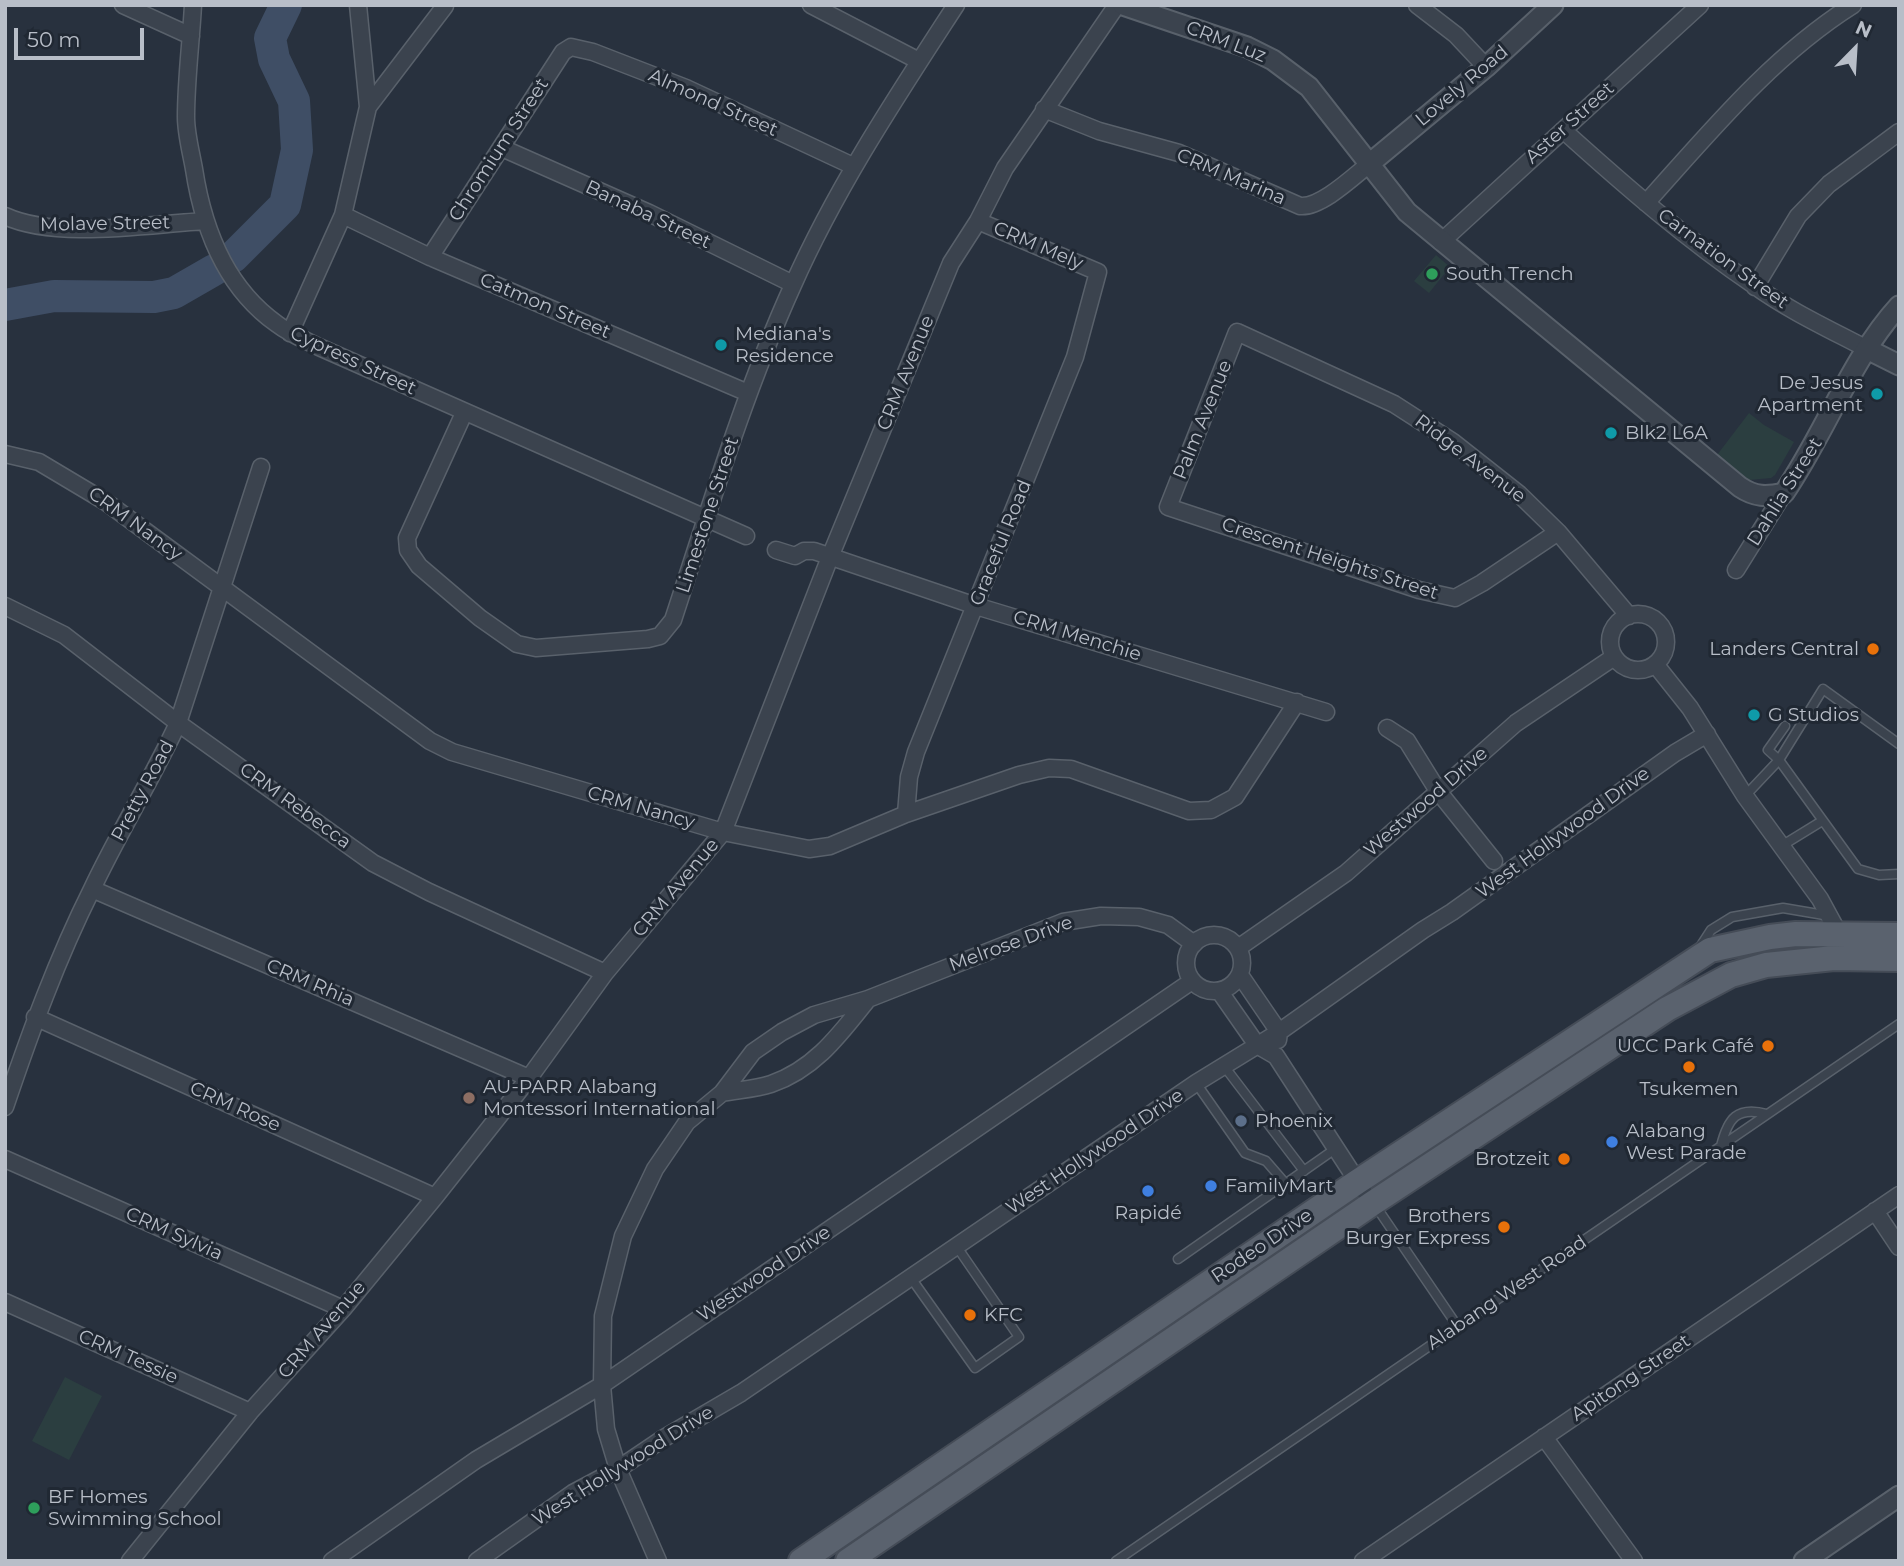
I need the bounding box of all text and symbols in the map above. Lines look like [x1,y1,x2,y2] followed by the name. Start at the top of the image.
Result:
[18,14,147,58] scale bar
[1820,14,1890,84] north arrow
[1183,16,1269,68] street label: CRM Luz
[1852,16,1875,43] text: N
[27,27,81,52] text: 50 m
[1411,41,1513,131] street label: Lovely Road
[645,64,781,142] street label: Almond Street
[444,74,554,226] street label: Chromium Street
[1521,77,1619,169] street label: Aster Street
[1173,144,1289,210] street label: CRM Marina
[582,176,714,254] street label: Banaba Street
[1653,204,1793,314] street label: Carnation Street
[40,211,170,237] street label: Molave Street
[990,217,1086,275] street label: CRM Mely
[1446,263,1574,285] place label: South Trench
[1424,266,1440,282] marker: South Trench
[476,268,614,344] street label: Catmon Street
[873,312,939,434] street label: CRM Avenue
[286,322,420,400] street label: Cypress Street
[735,323,834,367] place label: Mediana's Residence
[713,337,729,353] marker: Mediana's Residence
[1169,357,1237,483] street label: Palm Avenue
[1758,372,1863,416] place label: De Jesus Apartment
[1869,386,1885,402] marker: De Jesus Apartment
[1410,410,1530,508] street label: Ridge Avenue
[1625,422,1708,444] place label: Blk2 L6A
[1603,425,1619,441] marker: Blk2 L6A
[672,434,744,596] street label: Limestone Street
[1743,434,1827,550] street label: Dahlia Street
[965,477,1037,609] street label: Graceful Road
[84,482,186,566] street label: CRM Nancy
[1219,513,1441,605] street label: Crescent Heights Street
[1010,606,1144,666] street label: CRM Menchie
[1709,638,1859,660] place label: Landers Central
[1865,641,1881,657] marker: Landers Central
[1768,704,1859,726] place label: G Studios
[1746,707,1762,723] marker: G Studios
[107,736,179,846] street label: Pretty Road
[1360,742,1492,862] street label: Westwood Drive
[235,758,355,854] street label: CRM Rebecca
[1472,762,1654,904] street label: West Hollywood Drive
[585,782,697,834] street label: CRM Nancy
[628,834,724,942] street label: CRM Avenue
[946,911,1076,977] street label: Melrose Drive
[263,954,357,1012] street label: CRM Rhia
[1617,1035,1754,1057] place label: UCC Park Café
[1760,1038,1776,1054] marker: UCC Park Café
[1681,1059,1697,1075] marker: Tsukemen
[483,1076,716,1120] place label: AU-PARR Alabang Montessori International
[186,1077,284,1137] street label: CRM Rose
[1639,1078,1739,1100] place label: Tsukemen
[1002,1084,1188,1220] street label: West Hollywood Drive
[461,1090,477,1106] marker: AU-PARR Alabang Montessori International
[1255,1110,1333,1132] place label: Phoenix
[1233,1113,1249,1129] marker: Phoenix
[1626,1120,1746,1164] place label: Alabang West Parade
[1604,1134,1620,1150] marker: Alabang West Parade
[1475,1148,1550,1170] place label: Brotzeit
[1556,1151,1572,1167] marker: Brotzeit
[1225,1175,1333,1197] place label: FamilyMart
[1203,1178,1219,1194] marker: FamilyMart
[1140,1183,1156,1199] marker: Rapidé
[122,1202,226,1266] street label: CRM Sylvia
[1114,1202,1182,1224] place label: Rapidé
[1207,1204,1317,1288] street label: Rodeo Drive
[1346,1205,1490,1249] place label: Brothers Burger Express
[1496,1219,1512,1235] marker: Brothers Burger Express
[693,1221,835,1327] street label: Westwood Drive
[1423,1231,1591,1355] street label: Alabang West Road
[273,1276,371,1384] street label: CRM Avenue
[984,1304,1023,1326] place label: KFC
[962,1307,978,1323] marker: KFC
[75,1325,181,1389] street label: CRM Tessie
[1567,1330,1695,1426] street label: Apitong Street
[528,1401,718,1531] street label: West Hollywood Drive
[48,1486,222,1530] place label: BF Homes Swimming School
[26,1500,42,1516] marker: BF Homes Swimming School

